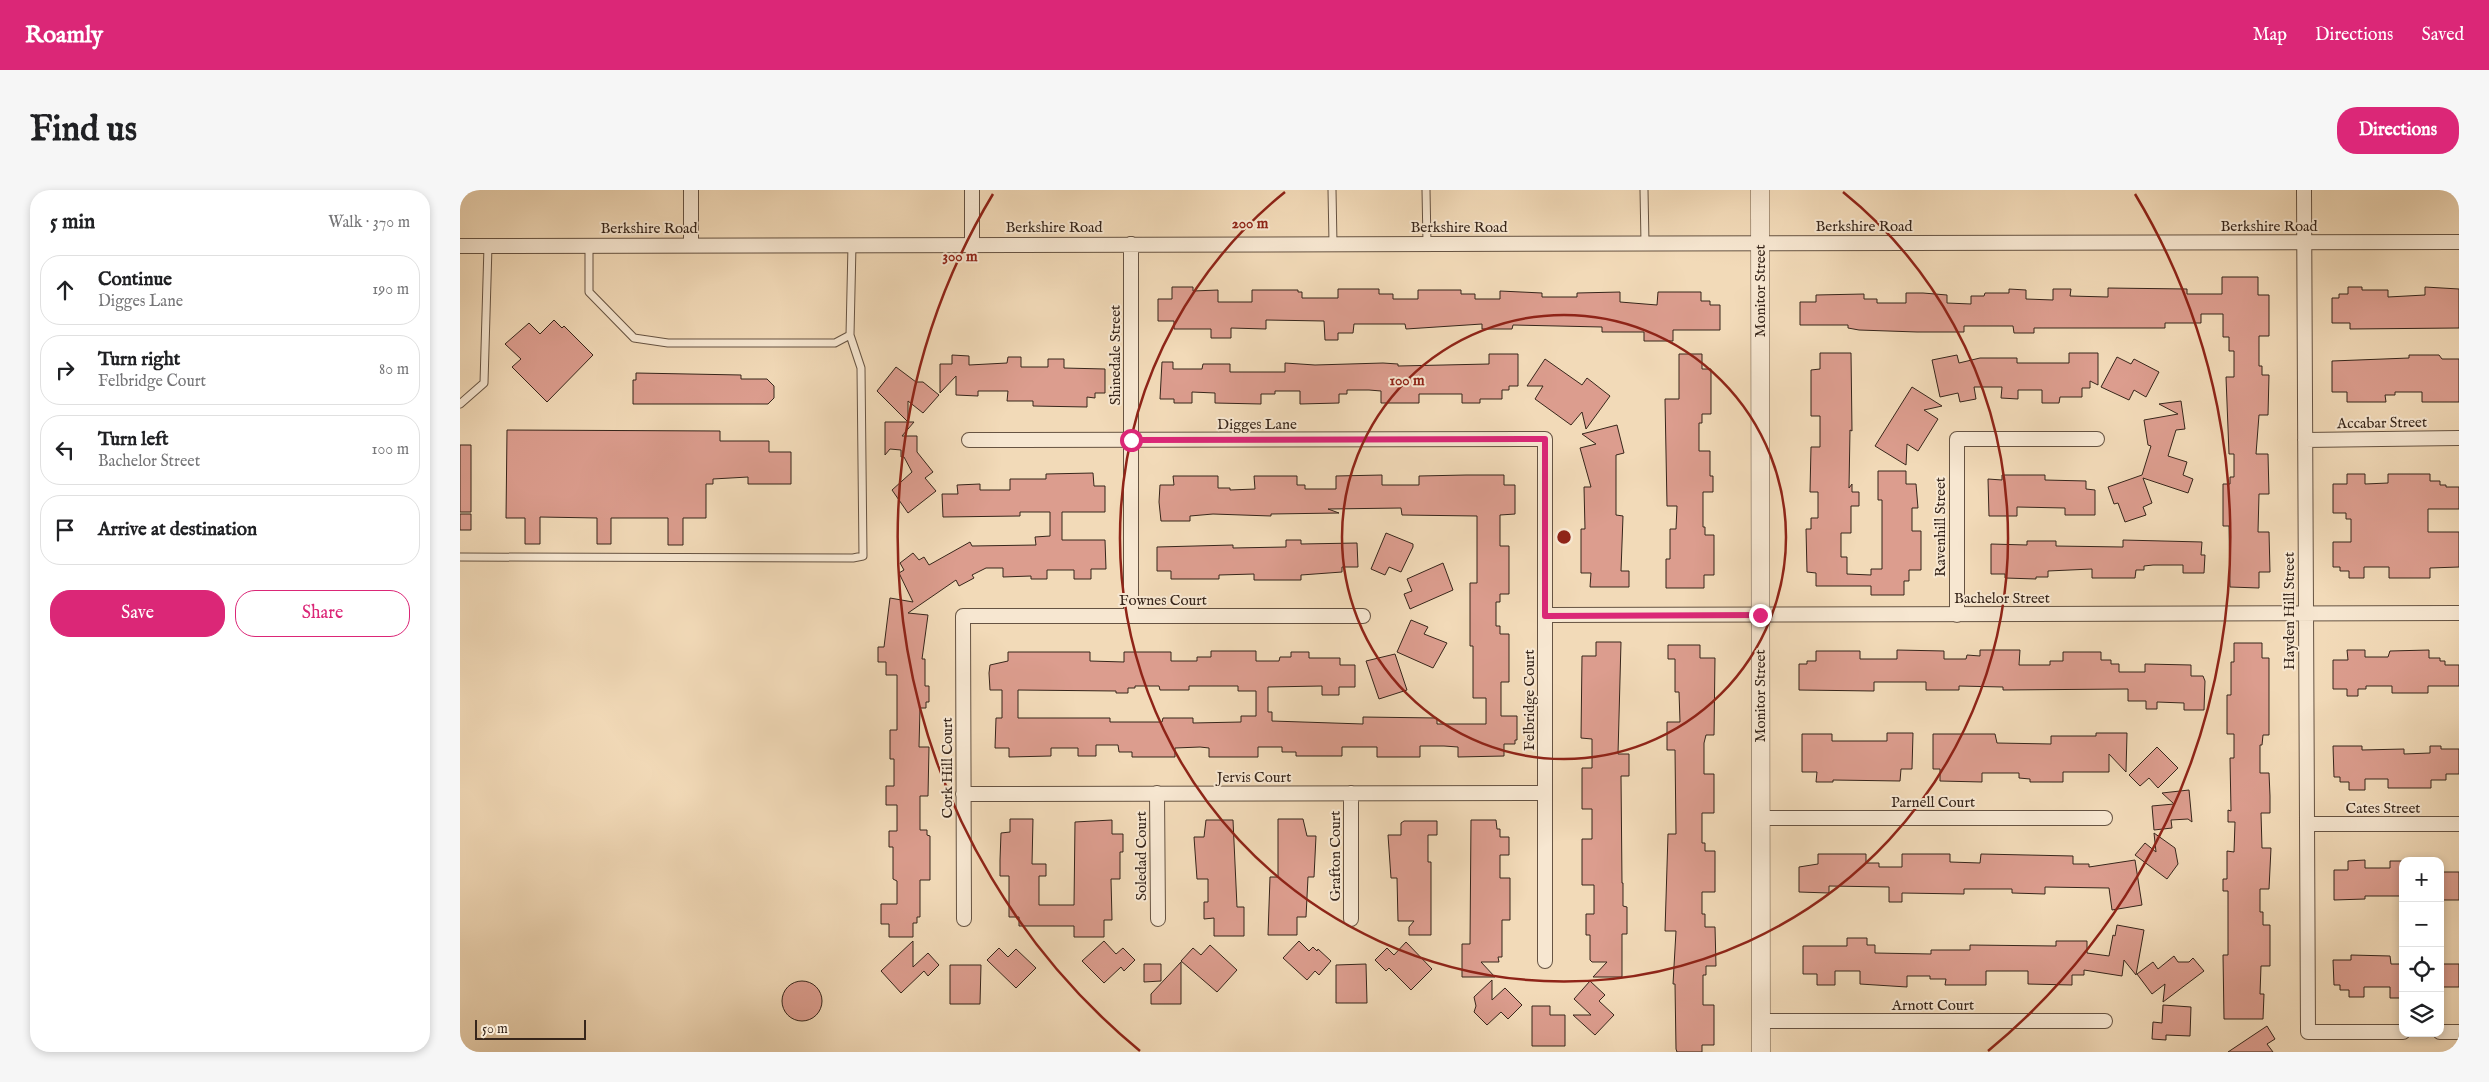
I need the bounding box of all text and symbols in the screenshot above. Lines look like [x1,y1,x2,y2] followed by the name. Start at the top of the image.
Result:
[25,20,103,51] text: Roamly
[2253,24,2287,47] text: Map
[2315,24,2393,47] text: Directions
[2421,24,2464,47] text: Saved
[2337,107,2459,154] button: Directions
[30,108,137,153] text: Find us
[50,209,95,236] text: 5 min
[328,213,410,233] text: Walk · 370 m
[1232,214,1269,233] text: 200 m
[1815,217,1914,236] street label: Berkshire Road
[2220,217,2319,236] street label: Berkshire Road
[1005,218,1104,237] street label: Berkshire Road
[1410,218,1509,237] street label: Berkshire Road
[600,219,699,238] street label: Berkshire Road
[1751,244,1770,338] street label: Monitor Street
[942,247,978,266] text: 300 m
[98,268,172,292] text: Continue
[51,276,79,304] icon: ahead
[372,280,409,300] text: 190 m
[98,292,183,312] text: Digges Lane
[1106,305,1125,405] street label: Shinedale Street
[98,348,180,372] text: Turn right
[51,356,79,384] icon: right
[379,360,409,380] text: 80 m
[1389,371,1425,390] text: 100 m
[98,372,206,392] text: Felbridge Court
[2336,413,2427,433] street label: Accabar Street
[1217,415,1297,434] street label: Digges Lane
[98,428,169,452] text: Turn left
[1120,429,1143,452] route start
[51,436,79,464] icon: left
[372,440,409,460] text: 100 m
[98,452,200,472] text: Bachelor Street
[1931,477,1950,577] street label: Ravenhill Street
[51,516,79,544] icon: arrive
[98,518,257,542] text: Arrive at destination
[1555,528,1573,546] centre of rings
[2280,552,2299,670] street label: Hayden Hill Street
[1954,589,2050,608] street label: Bachelor Street
[50,590,225,637] button: Save
[235,590,410,637] button: Share
[1119,591,1207,610] street label: Fownes Court
[1749,604,1772,627] route end
[1520,649,1539,751] street label: Felbridge Court
[1751,649,1770,743] street label: Monitor Street
[938,717,957,819] street label: Cork Hill Court
[1215,768,1291,787] street label: Jervis Court
[1891,793,1975,812] street label: Parnell Court
[2345,799,2421,818] street label: Cates Street
[1132,811,1151,901] street label: Soledad Court
[1326,811,1345,901] street label: Grafton Court
[2399,857,2444,1037] map controls
[2399,857,2444,902] button: +
[2399,902,2444,947] button: −
[2399,947,2444,992] button: locate
[2399,992,2444,1037] button: layers
[1891,996,1974,1015] street label: Arnott Court
[475,1017,586,1040] scale bar
[482,1020,508,1038] text: 50 m

